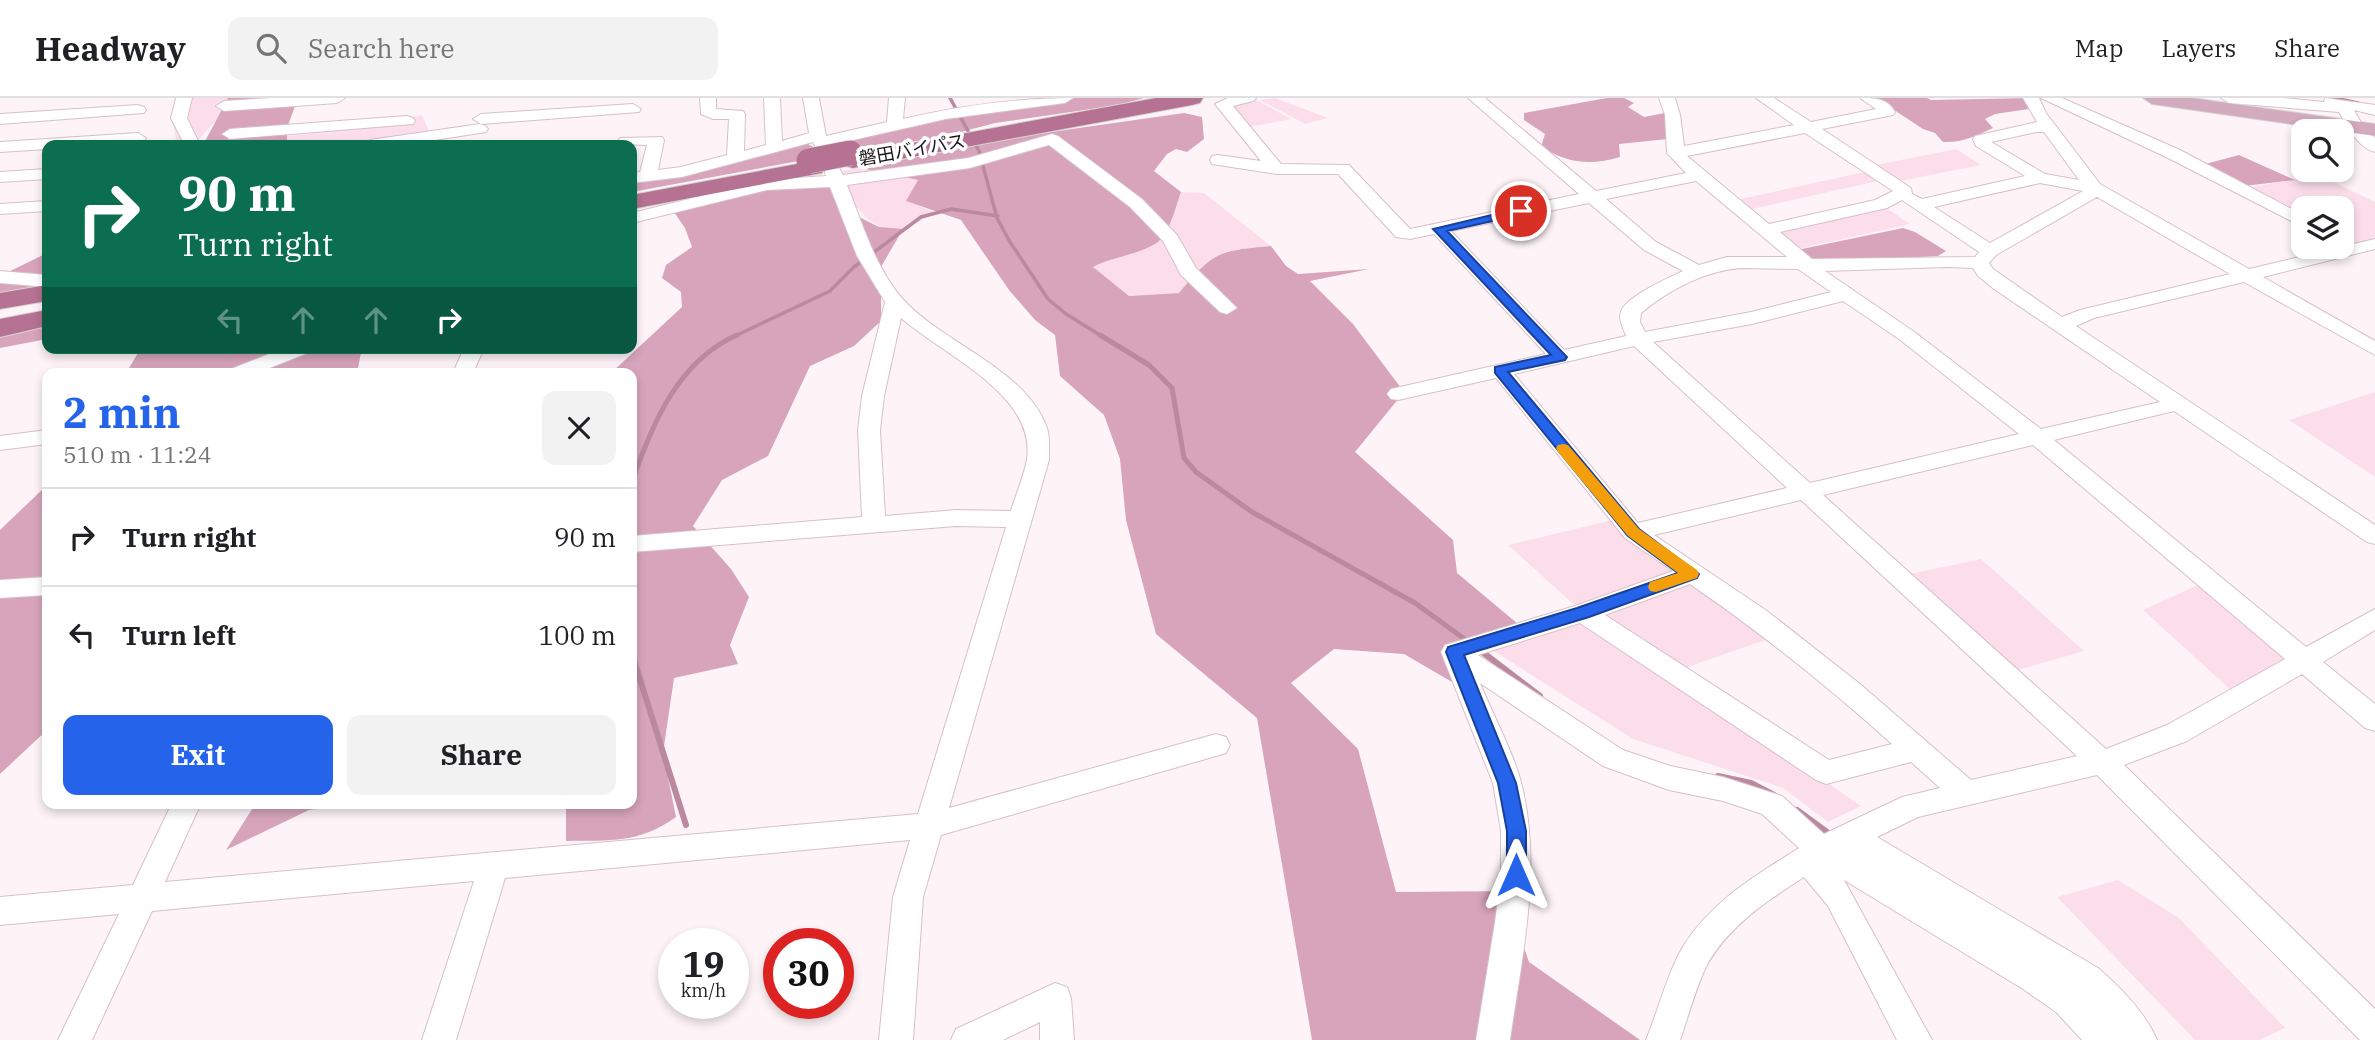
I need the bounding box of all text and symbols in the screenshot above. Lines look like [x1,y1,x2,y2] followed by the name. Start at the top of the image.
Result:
[228,17,718,80] search box
[35,27,186,70] text: Headway
[252,29,290,67] icon: search
[308,31,454,65] text: Search here
[2075,32,2123,64] text: Map
[2161,32,2236,64] text: Layers
[2274,32,2340,64] text: Share
[2291,119,2354,259] map controls
[2291,119,2354,182] button: search
[857,129,967,170] street label: 磐田バイパス
[178,161,296,224] text: 90 m
[63,168,154,259] icon: right
[1491,181,1551,241] pin
[1502,192,1540,230] icon: arrive
[2291,196,2354,259] button: layers
[178,223,333,265] text: Turn right
[211,301,249,339] icon: left
[284,301,322,339] icon: ahead
[357,301,395,339] icon: ahead
[430,301,468,339] icon: right
[63,385,181,440] text: 2 min
[542,391,616,465] button: close
[63,439,212,469] text: 510 m · 11:24
[63,518,101,556] icon: right
[122,520,256,554] text: Turn right
[554,520,616,554] text: 90 m
[63,616,101,654] icon: left
[122,618,236,652] text: Turn left
[538,618,616,652] text: 100 m
[63,715,333,795] button: Exit
[347,715,616,795] button: Share
[1479,838,1553,912] position arrow
[763,928,854,1019] speed limit sign: 30
[682,941,725,987] text: 19
[681,979,726,1002] text: km/h

